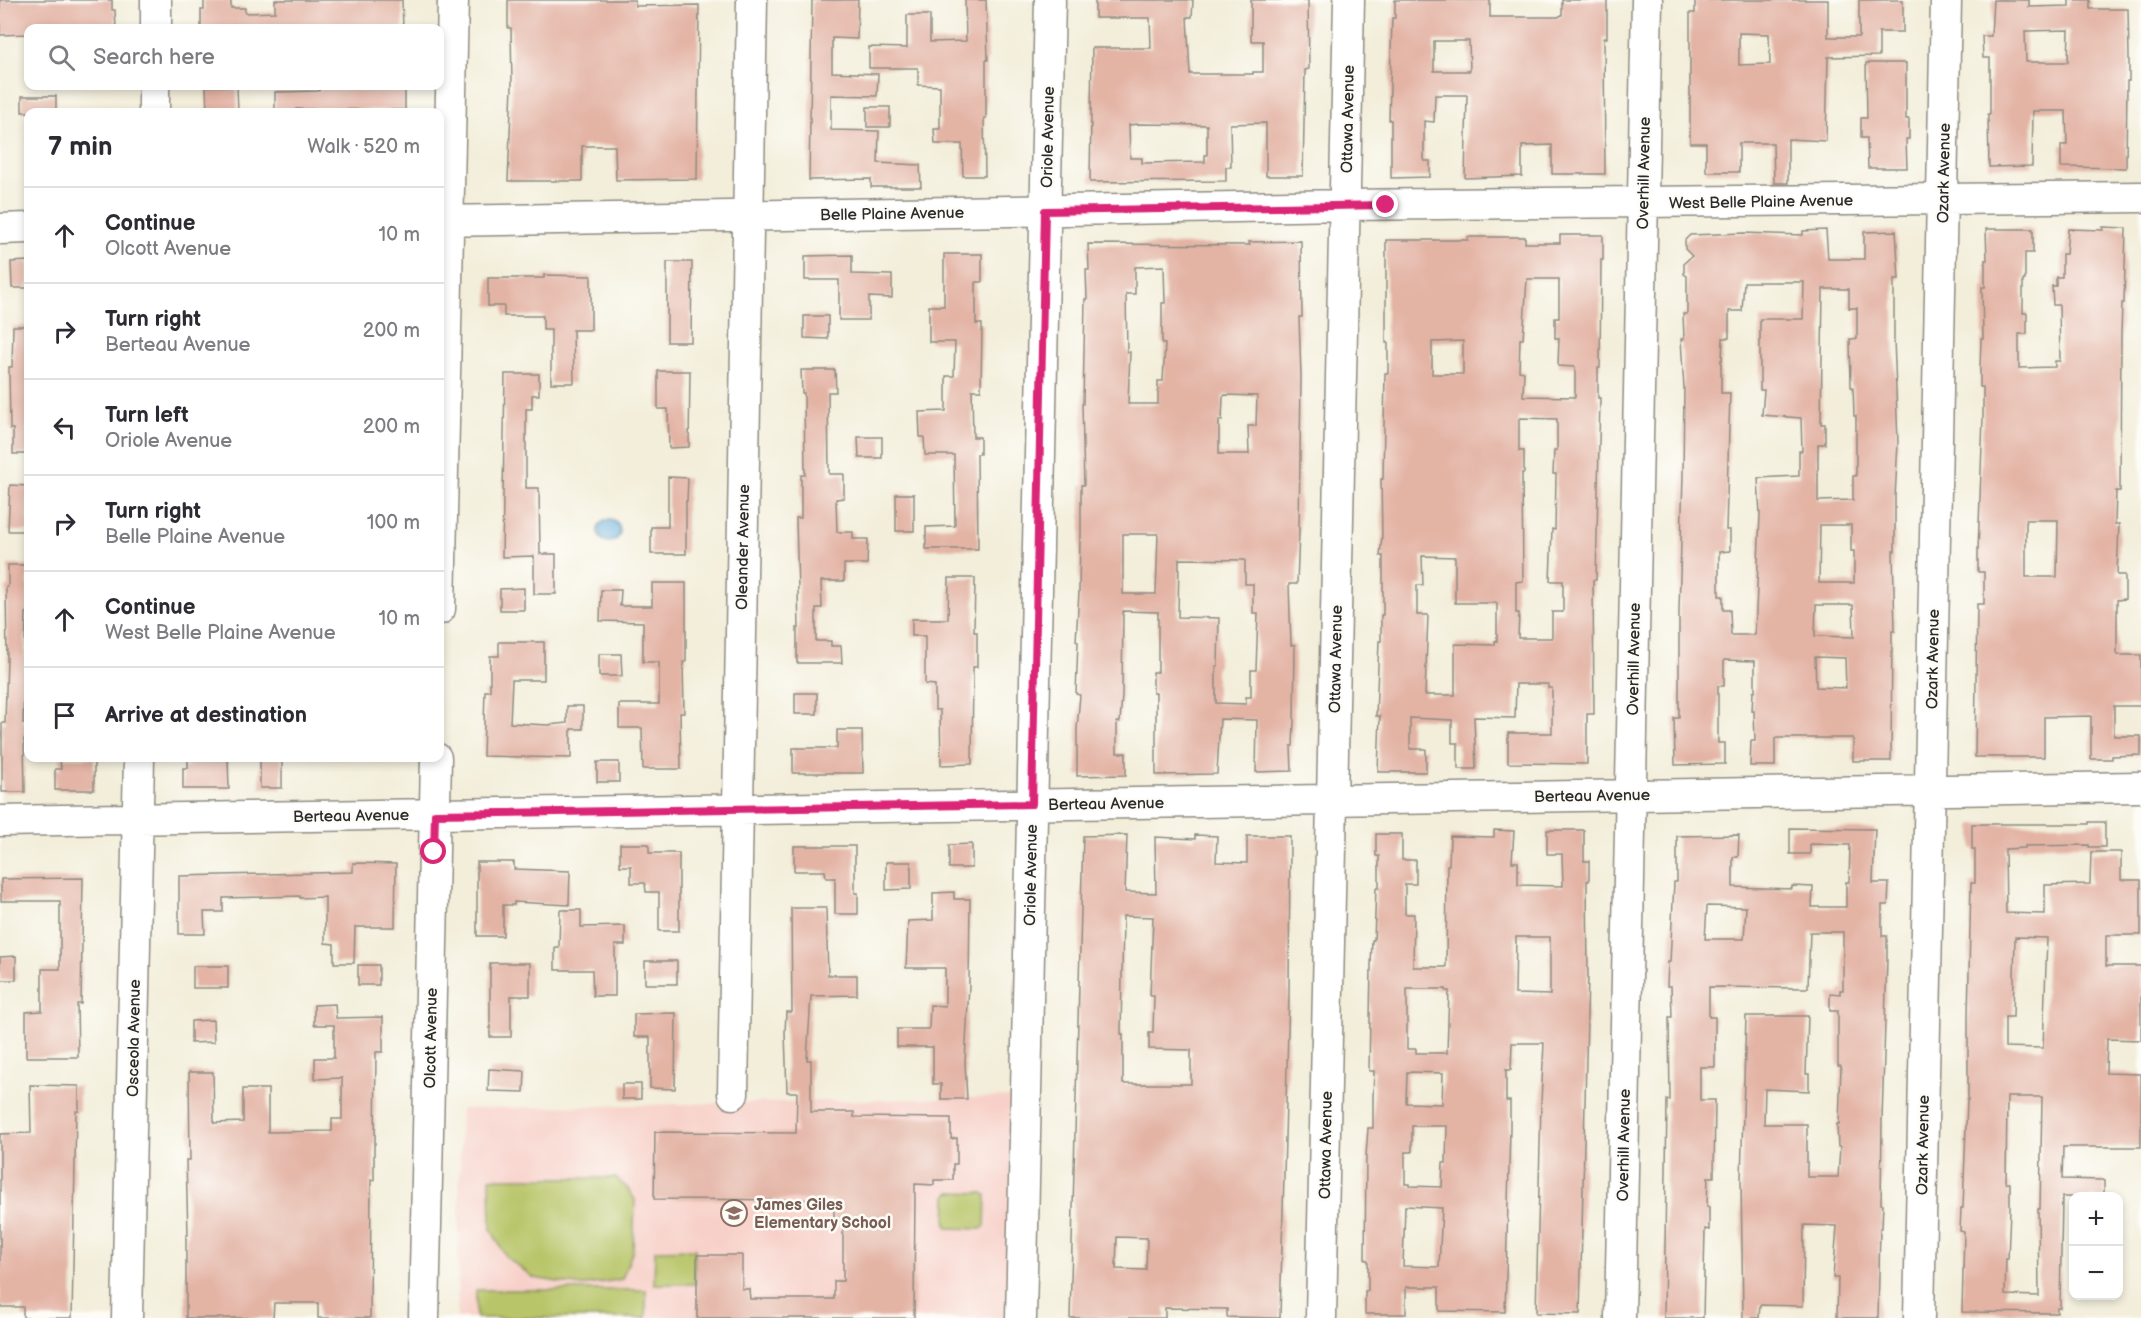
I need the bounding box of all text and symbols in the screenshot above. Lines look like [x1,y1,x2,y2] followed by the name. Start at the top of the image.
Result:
[24,24,444,90] search box
[45,41,78,74] icon: search
[93,44,215,71] text: Search here
[1338,64,1359,173] street label: Ottawa Avenue
[1038,85,1059,188] street label: Oriole Avenue
[1634,116,1655,230] street label: Overhill Avenue
[1934,122,1955,223] street label: Ozark Avenue
[48,132,112,163] text: 7 min
[307,135,420,159] text: Walk · 520 m
[1372,191,1398,217] route end
[1669,191,1854,214] street label: West Belle Plaine Avenue
[820,204,965,225] street label: Belle Plaine Avenue
[105,210,195,237] text: Continue
[48,219,81,252] icon: ahead
[379,223,420,247] text: 10 m
[105,237,231,261] text: Olcott Avenue
[105,306,201,333] text: Turn right
[48,315,81,348] icon: right
[363,319,420,343] text: 200 m
[105,333,250,357] text: Berteau Avenue
[105,402,189,429] text: Turn left
[48,411,81,444] icon: left
[363,415,420,439] text: 200 m
[105,429,232,453] text: Oriole Avenue
[733,484,754,610] street label: Oleander Avenue
[105,498,201,525] text: Turn right
[48,507,81,540] icon: right
[367,511,420,535] text: 100 m
[105,525,285,549] text: Belle Plaine Avenue
[105,594,195,621] text: Continue
[1624,602,1645,716] street label: Overhill Avenue
[48,603,81,636] icon: ahead
[1326,604,1347,713] street label: Ottawa Avenue
[379,607,420,631] text: 10 m
[1923,608,1944,709] street label: Ozark Avenue
[105,621,336,645] text: West Belle Plaine Avenue
[48,699,81,732] icon: arrive
[105,702,307,729] text: Arrive at destination
[1534,786,1651,807] street label: Berteau Avenue
[1048,794,1165,815] street label: Berteau Avenue
[293,806,410,827] street label: Berteau Avenue
[1021,823,1042,926] street label: Oriole Avenue
[420,838,446,864] route start
[124,978,145,1097] street label: Osceola Avenue
[421,987,442,1089] street label: Olcott Avenue
[1614,1088,1635,1202] street label: Overhill Avenue
[1316,1090,1337,1199] street label: Ottawa Avenue
[1913,1094,1934,1195] street label: Ozark Avenue
[2069,1192,2123,1300] map controls
[2069,1192,2123,1246] button: +
[754,1196,891,1233] place label: James Giles Elementary School
[719,1198,749,1228] school or university icon: James Giles Elementary School
[2069,1246,2123,1300] button: −

